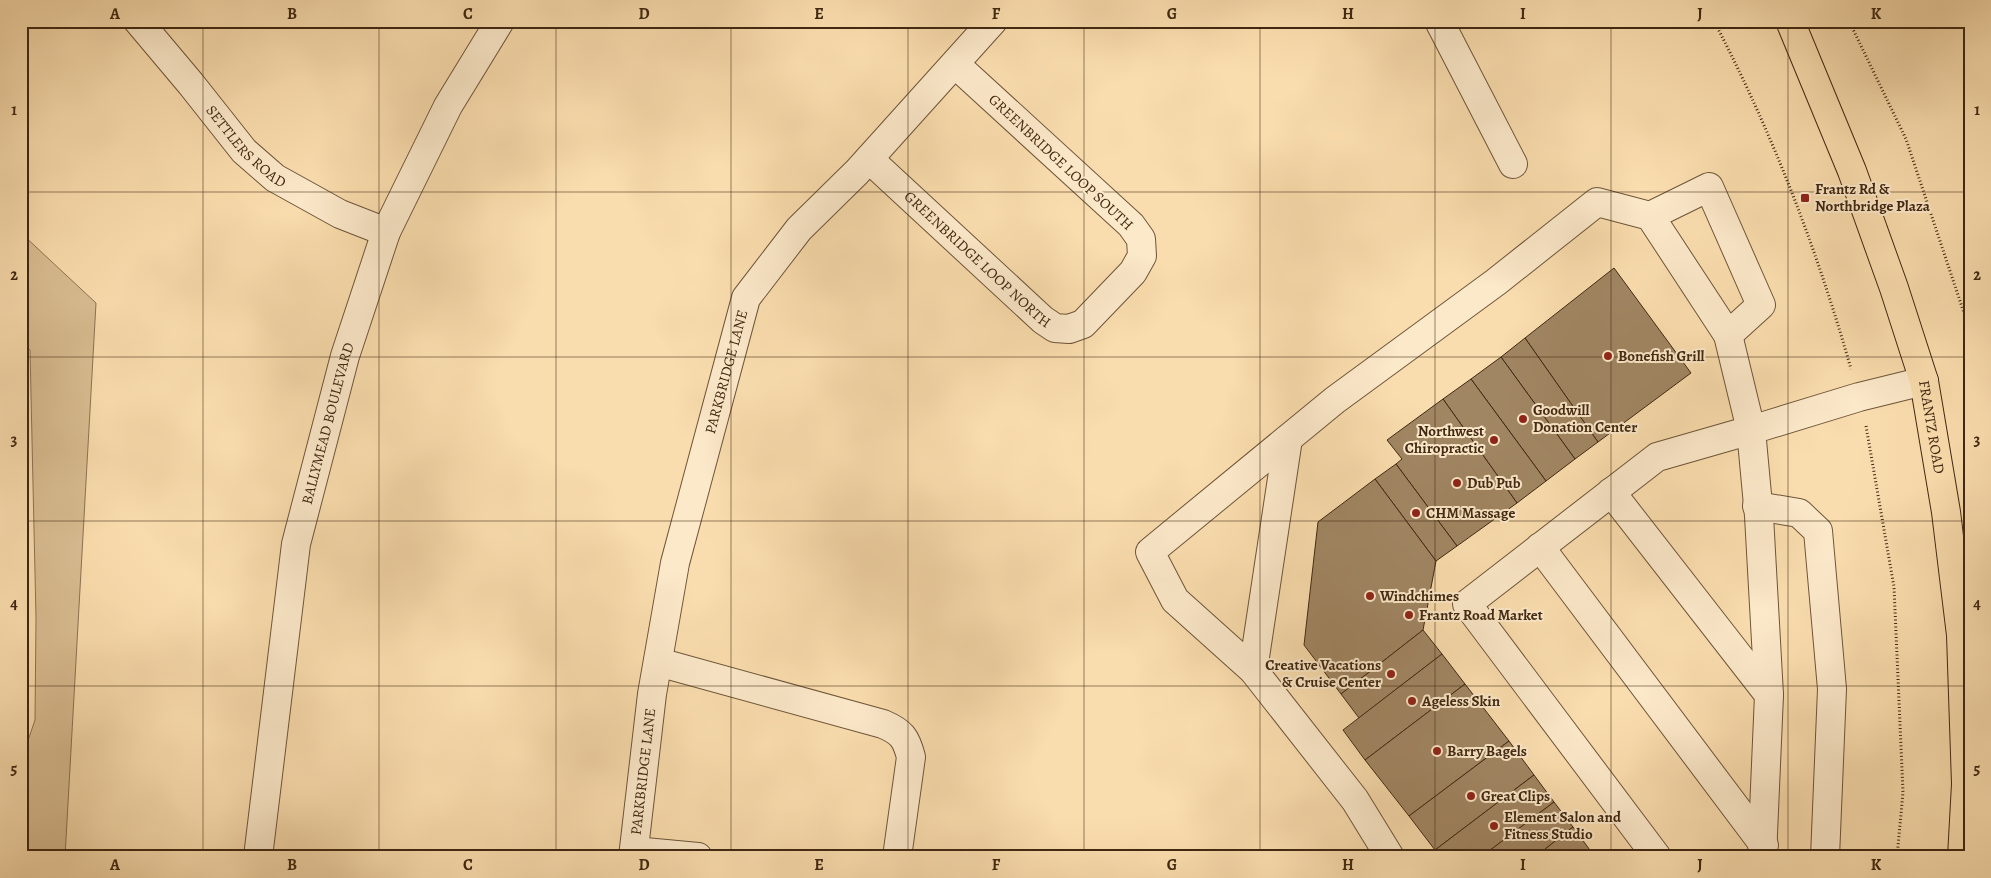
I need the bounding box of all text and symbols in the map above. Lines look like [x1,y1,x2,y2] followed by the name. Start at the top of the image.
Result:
[109,3,121,25] text: A
[287,3,297,25] text: B
[463,3,473,25] text: C
[638,3,650,25] text: D
[814,3,824,25] text: E
[992,3,1001,25] text: F
[1167,3,1177,25] text: G
[1342,3,1354,25] text: H
[1520,3,1526,25] text: I
[1697,3,1703,25] text: J
[1871,3,1882,25] text: K
[984,89,1138,235] street label: GREENBRIDGE LOOP SOUTH
[11,99,17,121] text: 1
[1974,99,1980,121] text: 1
[201,101,290,192] street label: SETTLERS ROAD
[1815,179,1931,216] place label: Frantz Rd & Northbridge Plaza
[900,187,1055,333] street label: GREENBRIDGE LOOP NORTH
[1799,192,1811,204] marker: Frantz Rd & Northbridge Plaza
[10,264,18,286] text: 2
[1973,264,1981,286] text: 2
[700,308,752,436] street label: PARKBRIDGE LANE
[297,340,359,506] street label: BALLYMEAD BOULEVARD
[1618,346,1705,366] place label: Bonefish Grill
[1602,350,1614,362] marker: Bonefish Grill
[1914,379,1949,475] street label: FRANTZ ROAD
[1533,400,1637,437] place label: Goodwill Donation Center
[1517,413,1529,425] marker: Goodwill Donation Center
[1405,421,1484,458] place label: Northwest Chiropractic
[11,429,18,451] text: 3
[1974,429,1981,451] text: 3
[1488,434,1500,446] marker: Northwest Chiropractic
[1467,473,1521,493] place label: Dub Pub
[1451,477,1463,489] marker: Dub Pub
[1426,503,1515,523] place label: CHM Massage
[1410,507,1422,519] marker: CHM Massage
[1379,586,1459,606] place label: Windchimes
[1364,590,1376,602] marker: Windchimes
[10,593,18,615] text: 4
[1973,593,1981,615] text: 4
[1419,605,1543,625] place label: Frantz Road Market
[1403,609,1415,621] marker: Frantz Road Market
[1265,655,1381,692] place label: Creative Vacations & Cruise Center
[1385,668,1397,680] marker: Creative Vacations & Cruise Center
[1421,691,1501,711] place label: Ageless Skin
[1406,695,1418,707] marker: Ageless Skin
[626,707,660,836] street label: PARKBRIDGE LANE
[1447,741,1527,761] place label: Barry Bagels
[1431,745,1443,757] marker: Barry Bagels
[11,758,18,780] text: 5
[1974,758,1981,780] text: 5
[1481,786,1550,806] place label: Great Clips
[1465,790,1477,802] marker: Great Clips
[1504,807,1622,844] place label: Element Salon and Fitness Studio
[1488,820,1500,832] marker: Element Salon and Fitness Studio
[109,854,121,876] text: A
[287,854,297,876] text: B
[463,854,473,876] text: C
[638,854,650,876] text: D
[814,854,824,876] text: E
[992,854,1001,876] text: F
[1167,854,1177,876] text: G
[1342,854,1354,876] text: H
[1520,854,1526,876] text: I
[1697,854,1703,876] text: J
[1871,854,1882,876] text: K

